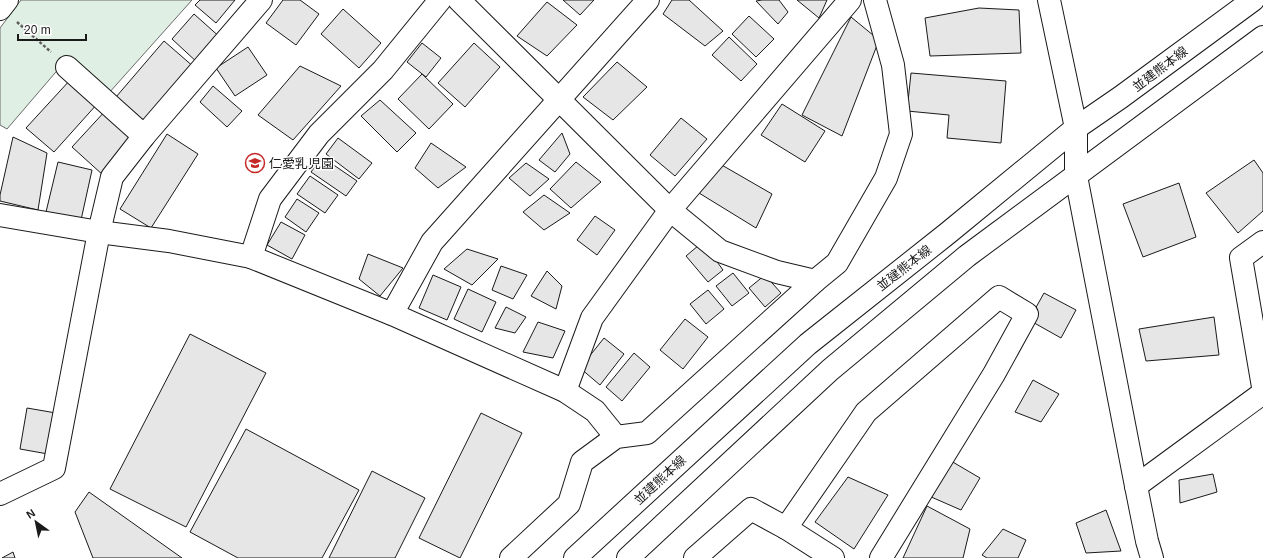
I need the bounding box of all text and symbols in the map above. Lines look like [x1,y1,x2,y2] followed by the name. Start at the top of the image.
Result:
[18,16,86,42] scale bar
[24,23,51,37] text: 20 m
[1130,43,1190,95] street label: 並建熊本線
[244,152,266,174] school or university icon: 仁愛乳児園
[269,156,334,171] place label: 仁愛乳児園
[874,242,934,294] street label: 並建熊本線
[631,452,689,508] street label: 並建熊本線
[16,502,56,542] north arrow
[24,506,37,521] text: N

